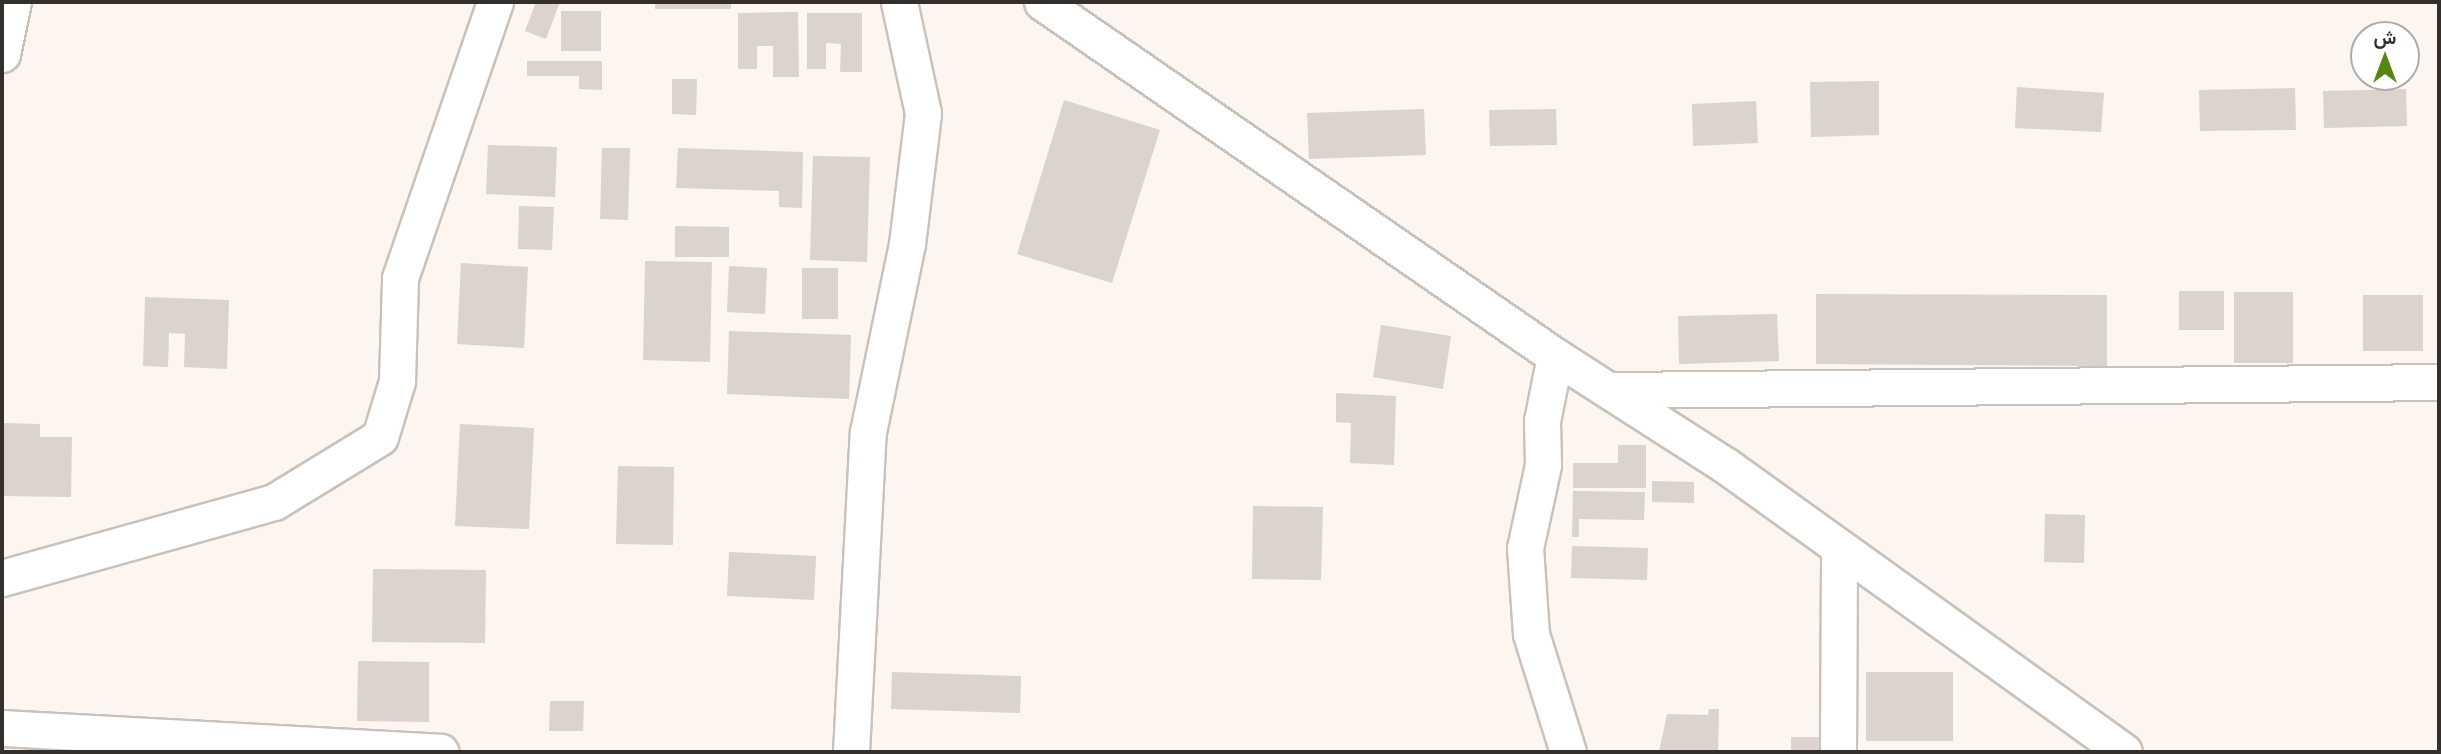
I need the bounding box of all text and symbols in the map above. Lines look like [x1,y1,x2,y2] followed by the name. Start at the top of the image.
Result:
[2350,21,2420,91] north arrow
[2374,24,2396,50] text: ش

